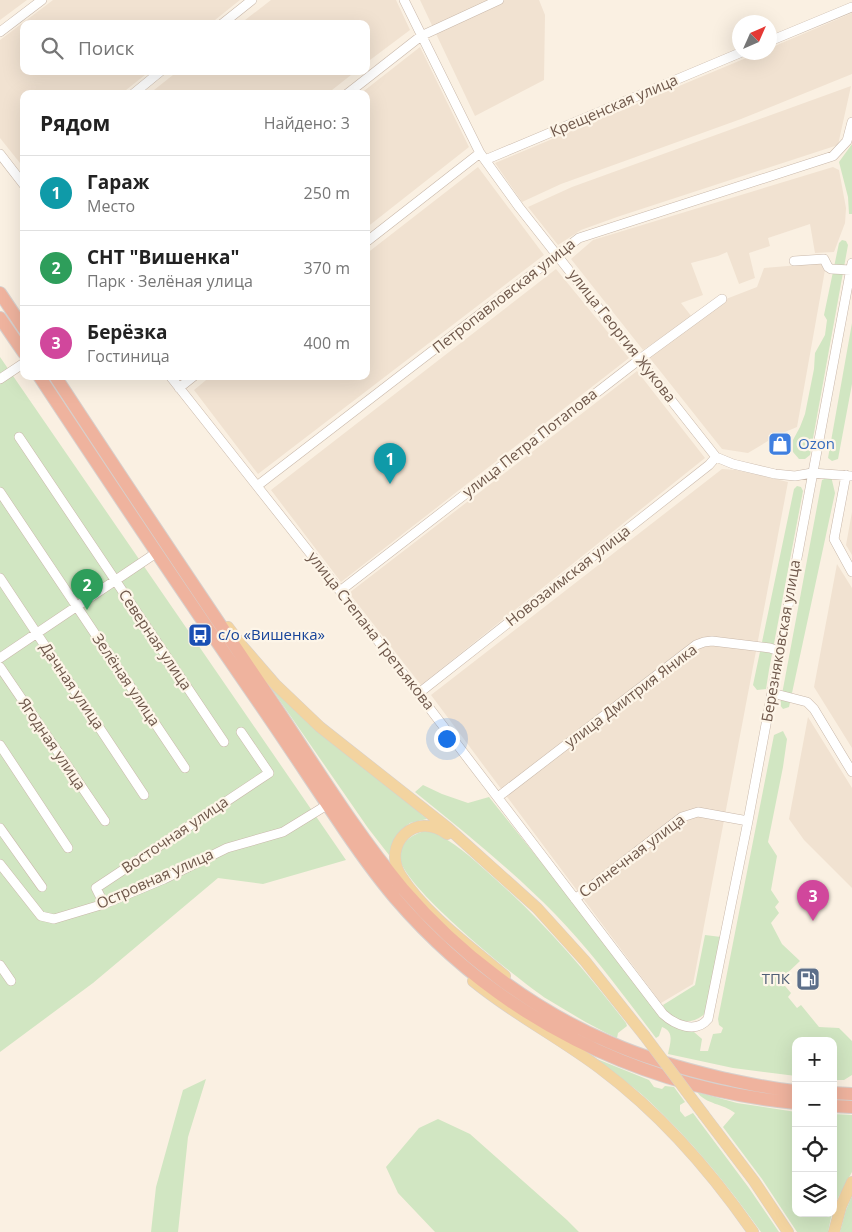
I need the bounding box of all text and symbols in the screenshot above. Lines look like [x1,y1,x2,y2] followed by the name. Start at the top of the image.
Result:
[732,15,777,60] north arrow
[20,20,370,75] search box
[38,34,66,62] icon: search
[78,35,134,61] text: Поиск
[547,69,681,141] street label: Крещенская улица
[40,109,110,137] text: Рядом
[264,112,350,134] text: Найдено: 3
[87,169,149,195] text: Гараж
[51,182,61,204] text: 1
[304,182,350,204] text: 250 m
[87,195,135,217] text: Место
[428,233,579,357] street label: Петропавловская улица
[87,244,239,270] text: СНТ "Вишенка"
[51,257,61,279] text: 2
[304,257,350,279] text: 370 m
[565,265,681,406] street label: улица Георгия Жукова
[87,270,253,292] text: Парк · Зелёная улица
[87,319,167,345] text: Берёзка
[51,332,61,354] text: 3
[304,332,350,354] text: 400 m
[87,345,170,367] text: Гостиница
[458,383,601,501] street label: улица Петра Потапова
[767,431,793,457] shop icon: Ozon
[798,433,835,453] place label: Ozon
[374,443,406,484] pin: 1
[501,520,634,630] street label: Новозаимская улица
[304,547,440,714] street label: улица Степана Третьякова
[756,558,804,724] street label: Березняковская улица
[71,569,103,610] pin: 2
[115,585,197,694] street label: Северная улица
[187,622,213,648] bus stop icon: с/о «Вишенка»
[218,624,325,644] place label: с/о «Вишенка»
[88,629,165,730] street label: Зелёная улица
[36,638,109,733] street label: Дачная улица
[560,639,701,752] street label: улица Дмитрия Яника
[15,693,91,793] street label: Ягодная улица
[434,726,460,752] your location
[117,791,232,877] street label: Восточная улица
[574,809,688,902] street label: Солнечная улица
[93,843,216,913] street label: Островная улица
[797,880,829,921] pin: 3
[795,966,821,992] fuel station icon: ТПК
[762,968,791,988] place label: ТПК
[792,1037,837,1217] map controls
[792,1037,837,1082] button: +
[792,1082,837,1127] button: −
[792,1127,837,1172] button: locate
[792,1172,837,1217] button: layers

